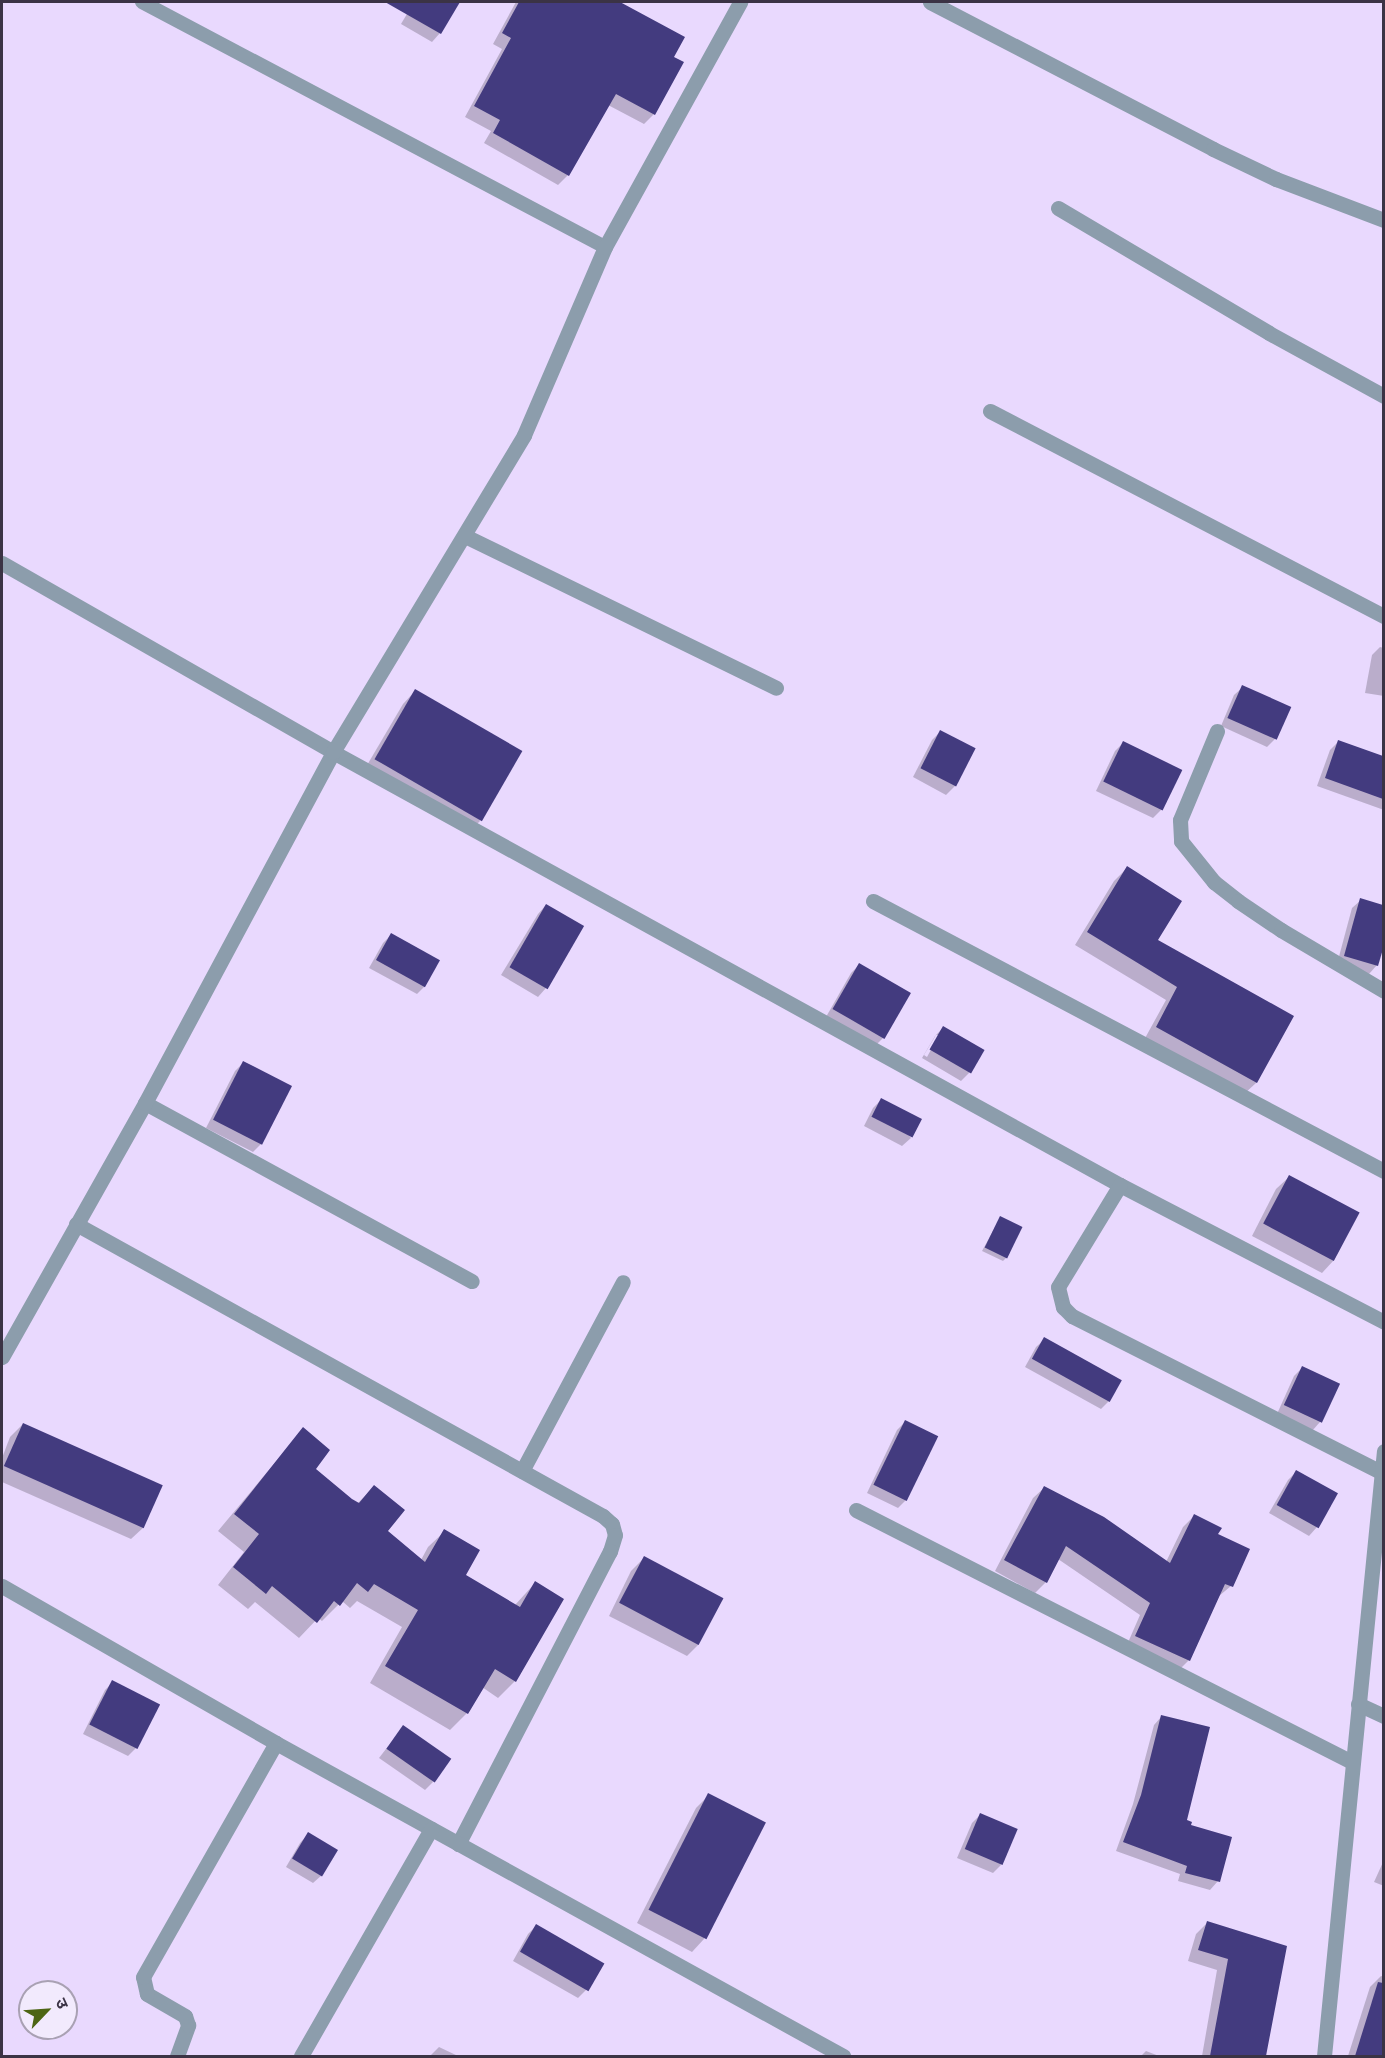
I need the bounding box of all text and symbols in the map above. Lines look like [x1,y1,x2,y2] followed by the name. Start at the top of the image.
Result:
[18,1980,78,2040] north arrow
[51,1995,74,2012] text: उ

